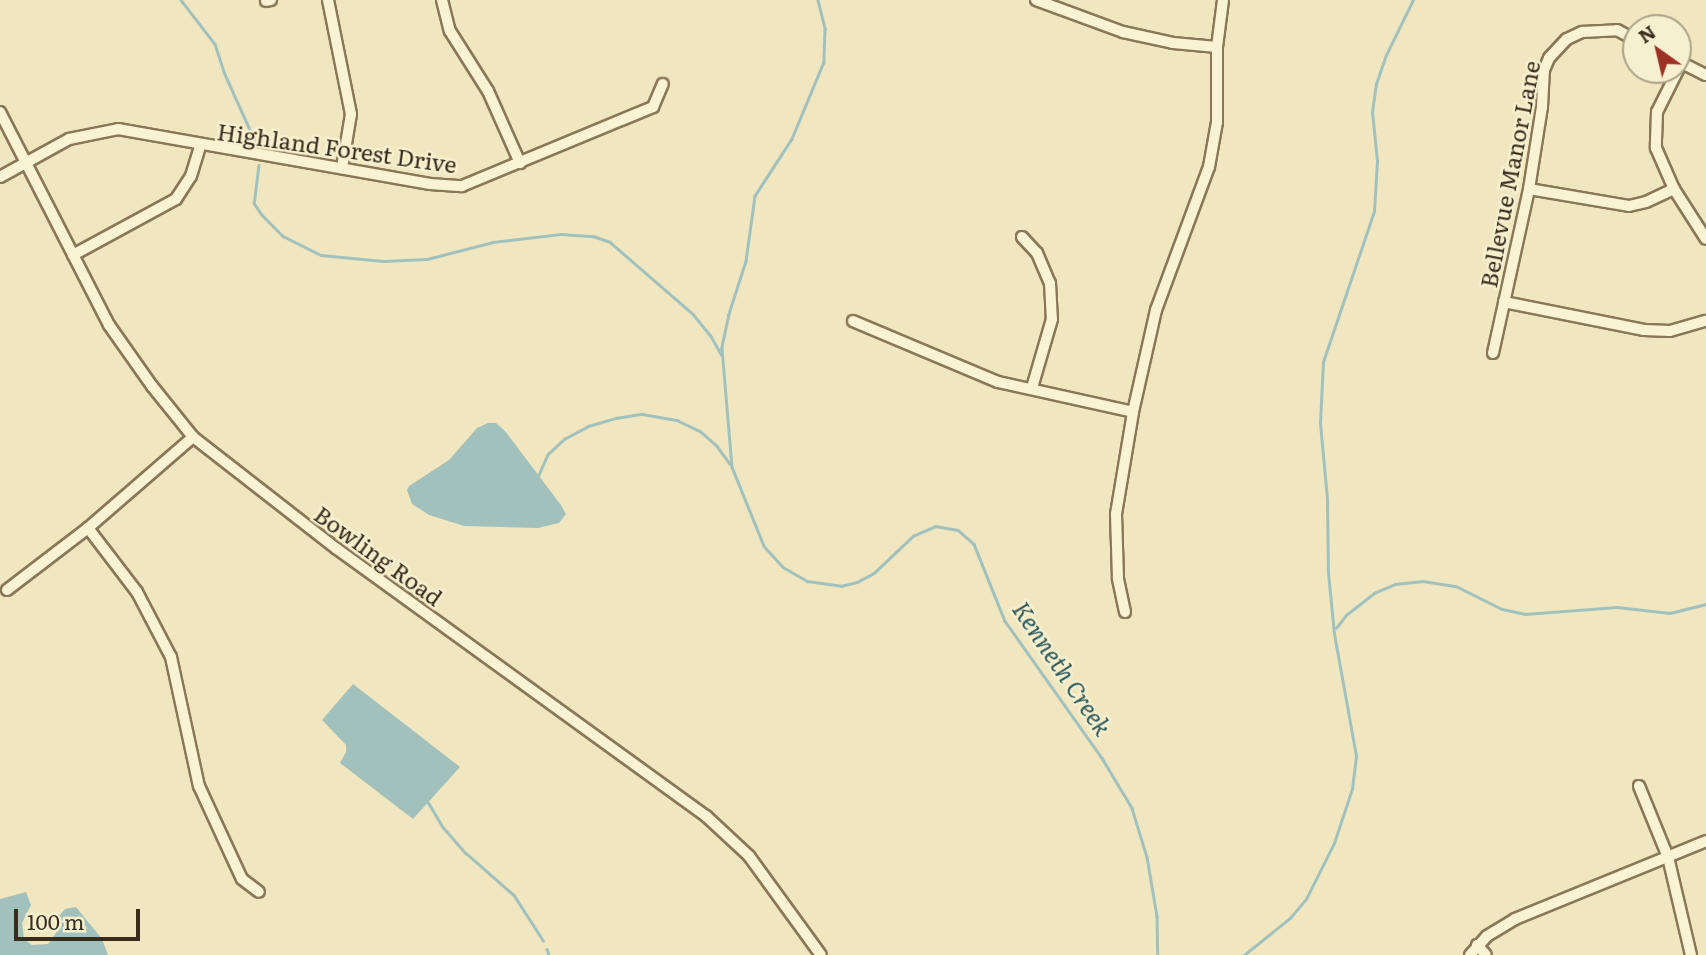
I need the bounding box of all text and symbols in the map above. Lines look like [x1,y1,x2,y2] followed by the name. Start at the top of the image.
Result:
[1622,14,1692,84] north arrow
[1632,17,1661,49] text: N
[1473,58,1545,290] street label: Bellevue Manor Lane
[215,117,459,177] street label: Highland Forest Drive
[310,499,448,611] street label: Bowling Road
[1008,596,1118,740] water label: Kenneth Creek
[18,895,144,939] scale bar
[27,905,84,936] text: 100 m

